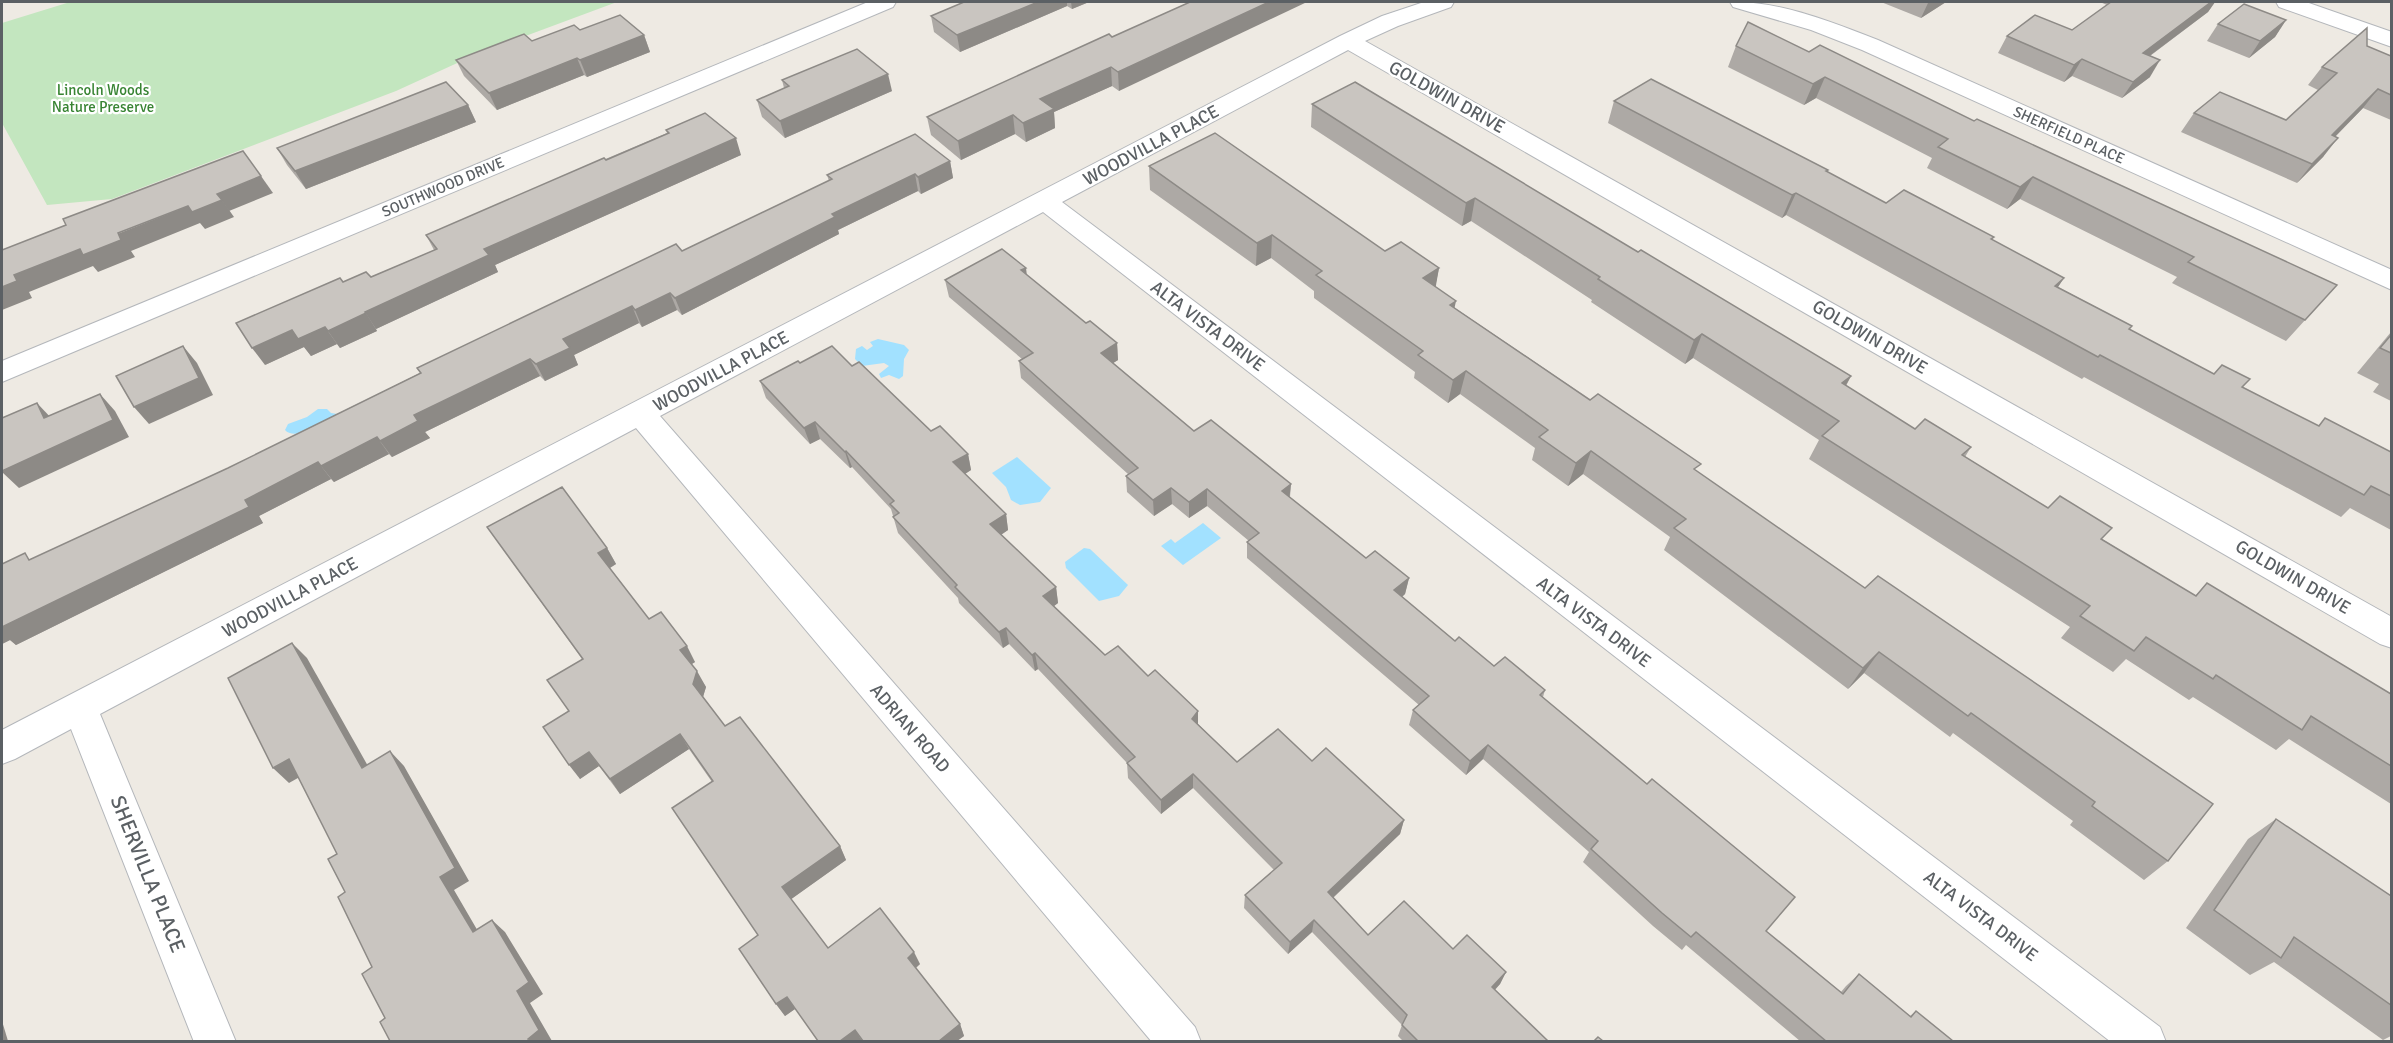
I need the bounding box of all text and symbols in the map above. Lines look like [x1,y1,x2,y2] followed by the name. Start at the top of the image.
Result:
[1385,56,1509,138] street label: GOLDWIN DRIVE
[52,81,154,116] park label: Lincoln Woods Nature Preserve
[1079,100,1223,190] street label: WOODVILLA PLACE
[2010,102,2128,168] street label: SHERFIELD PLACE
[379,153,507,221] street label: SOUTHWOOD DRIVE
[1147,276,1269,376] street label: ALTA VISTA DRIVE
[1808,295,1932,379] street label: GOLDWIN DRIVE
[649,326,793,416] street label: WOODVILLA PLACE
[2231,535,2355,619] street label: GOLDWIN DRIVE
[218,552,362,642] street label: WOODVILLA PLACE
[1533,572,1655,672] street label: ALTA VISTA DRIVE
[865,679,955,777] street label: ADRIAN ROAD
[105,792,191,956] street label: SHERVILLA PLACE
[1920,866,2042,966] street label: ALTA VISTA DRIVE

